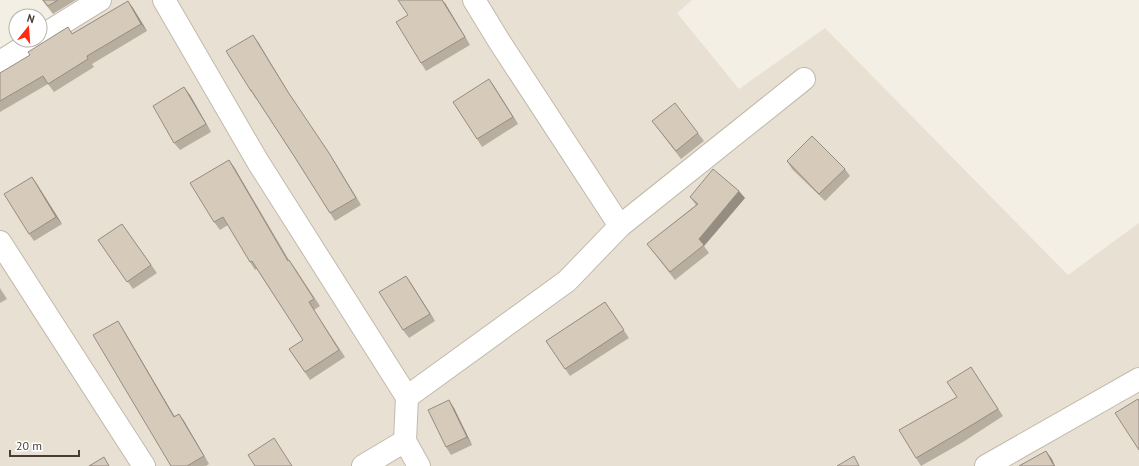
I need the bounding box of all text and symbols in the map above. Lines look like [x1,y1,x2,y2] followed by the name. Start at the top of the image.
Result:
[8,8,48,48] north arrow
[25,11,36,26] text: N
[10,432,79,458] scale bar
[16,438,42,453] text: 20 m

